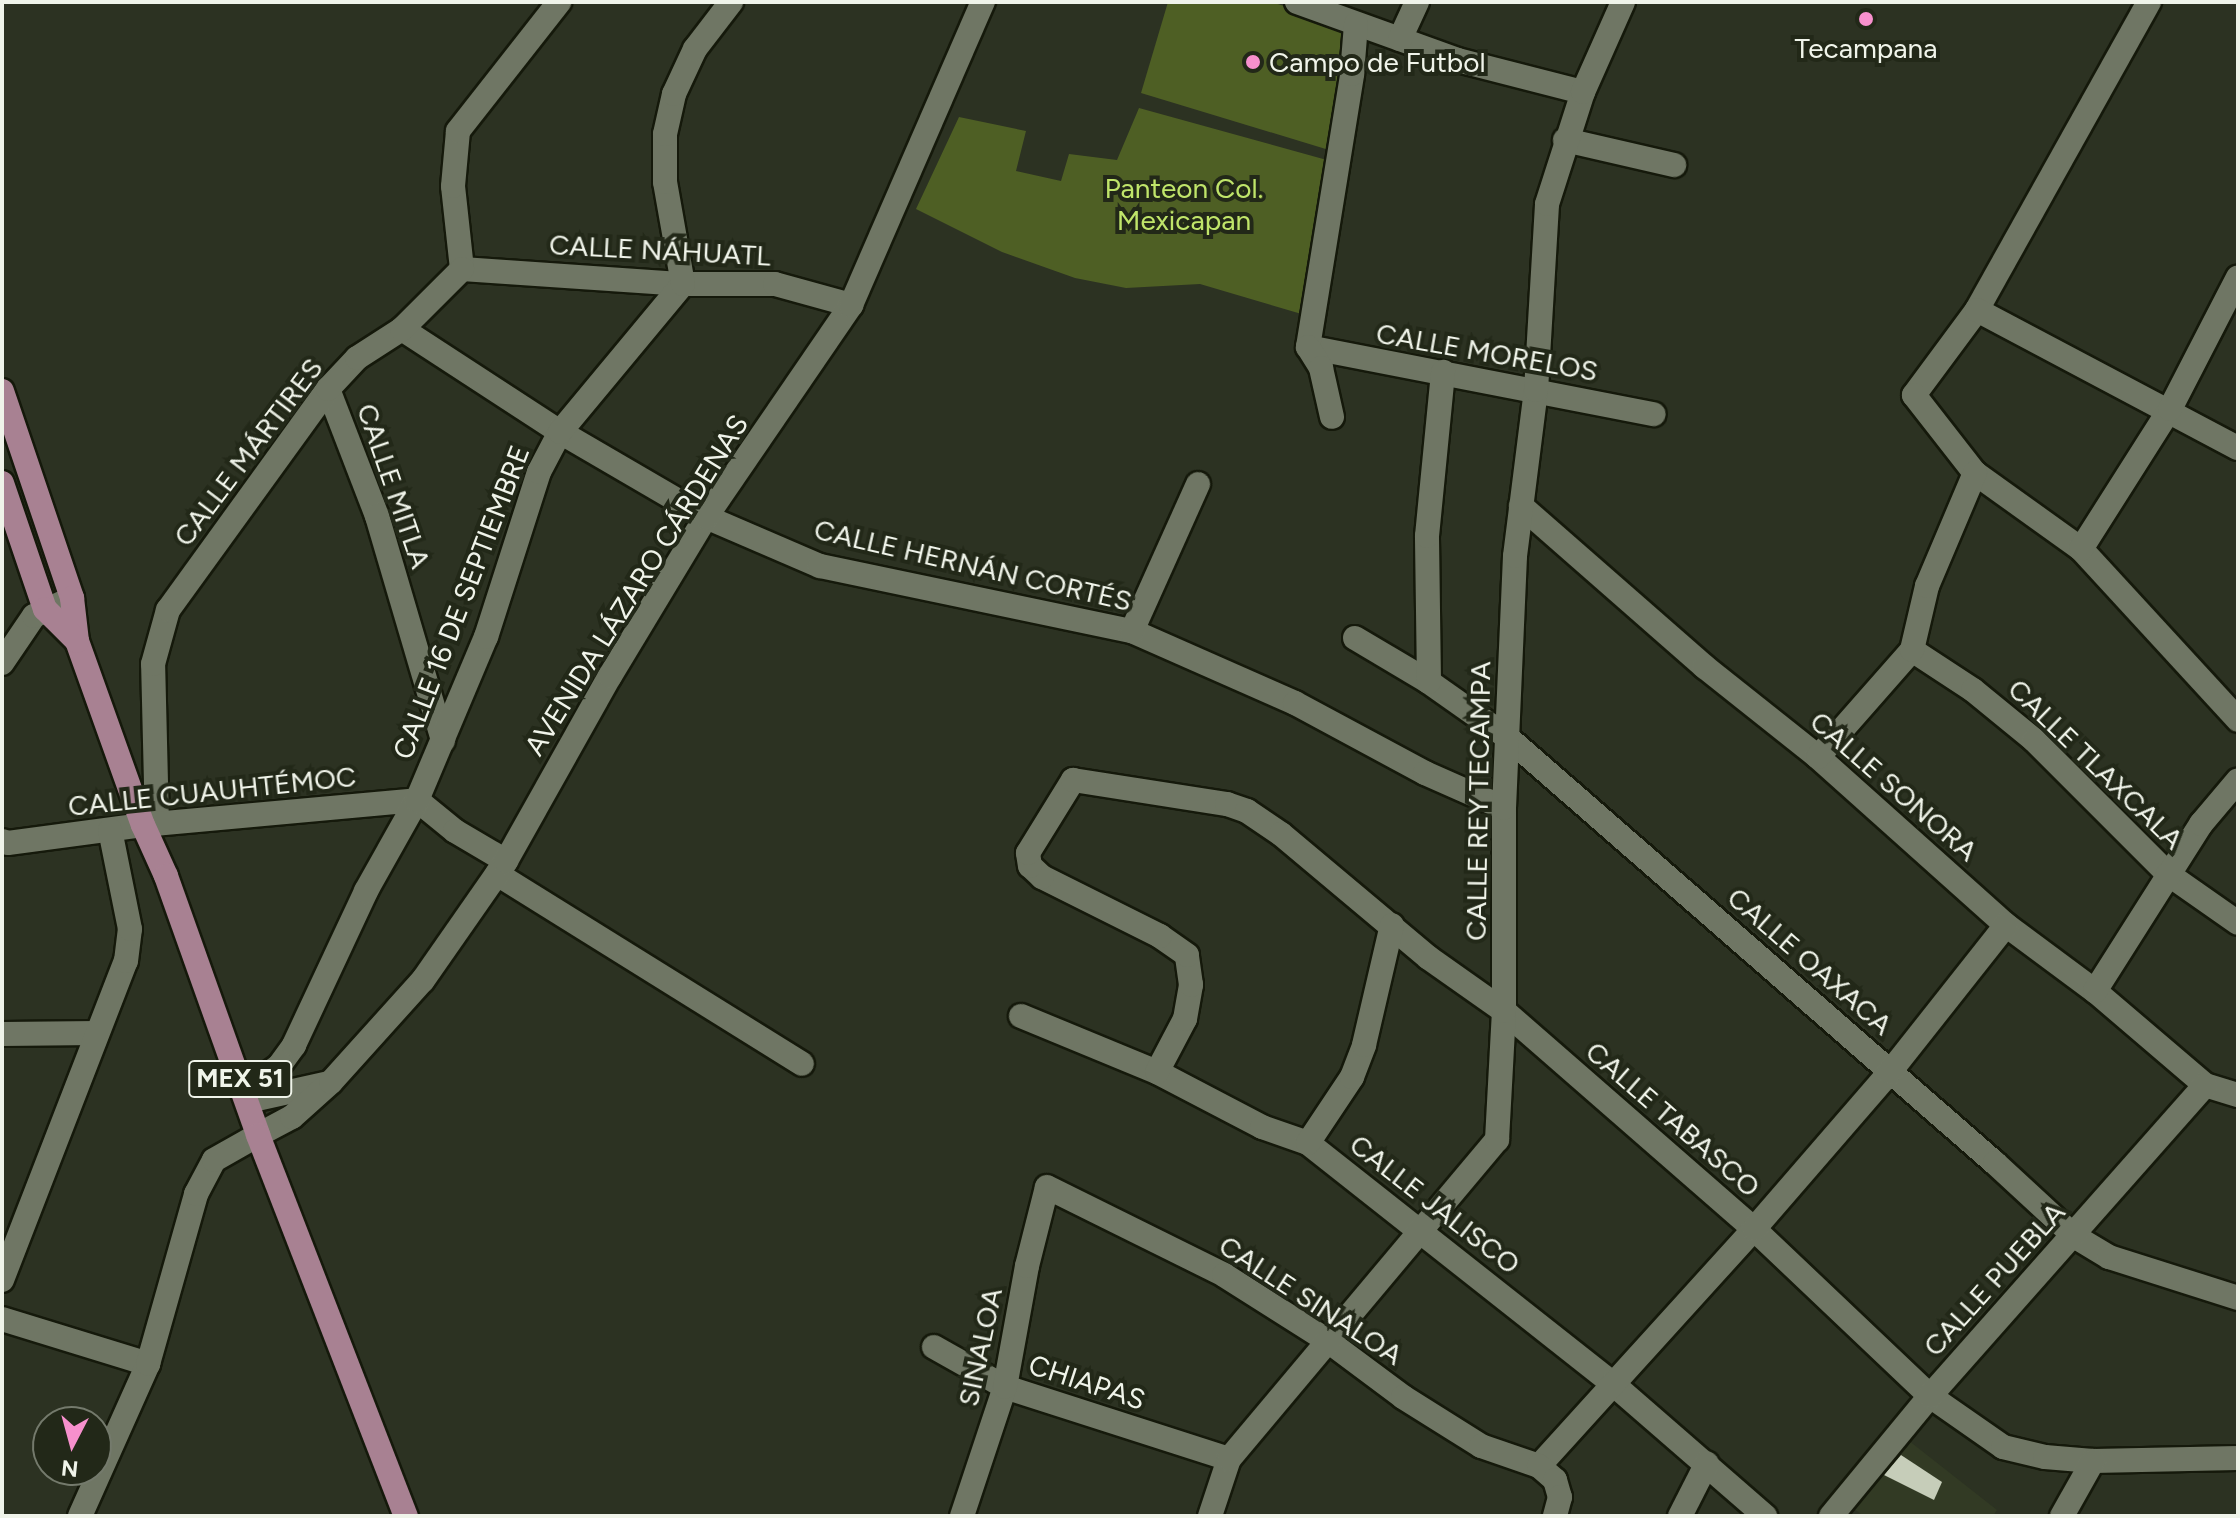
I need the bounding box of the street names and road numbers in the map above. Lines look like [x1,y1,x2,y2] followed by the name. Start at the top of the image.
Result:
[548,227,772,273] street label: CALLE NÁHUATL
[1374,316,1600,388] street label: CALLE MORELOS
[167,352,329,552] street label: CALLE MÁRTIRES
[350,399,438,573] street label: CALLE MITLA
[517,409,755,761] street label: AVENIDA LÁZARO CÁRDENAS
[386,440,536,764] street label: CALLE 16 DE SEPTIEMBRE
[811,512,1135,618] street label: CALLE HERNÁN CORTÉS
[1459,661,1497,941] street label: CALLE REY TECAMPA
[2001,672,2191,856] street label: CALLE TLAXCALA
[1804,704,1984,868] street label: CALLE SONORA
[66,759,358,823] street label: CALLE CUAUHTÉMOC
[1721,880,1899,1042] street label: CALLE OAXACA
[1579,1034,1767,1204] street label: CALLE TABASCO
[188,1057,292,1101] road number: MEX 51
[1343,1127,1527,1281] street label: CALLE JALISCO
[1916,1195,2072,1363] street label: CALLE PUEBLA
[1213,1228,1409,1372] street label: CALLE SINALOA
[951,1285,1009,1409] street label: SINALOA
[1025,1347,1149,1417] street label: CHIAPAS

